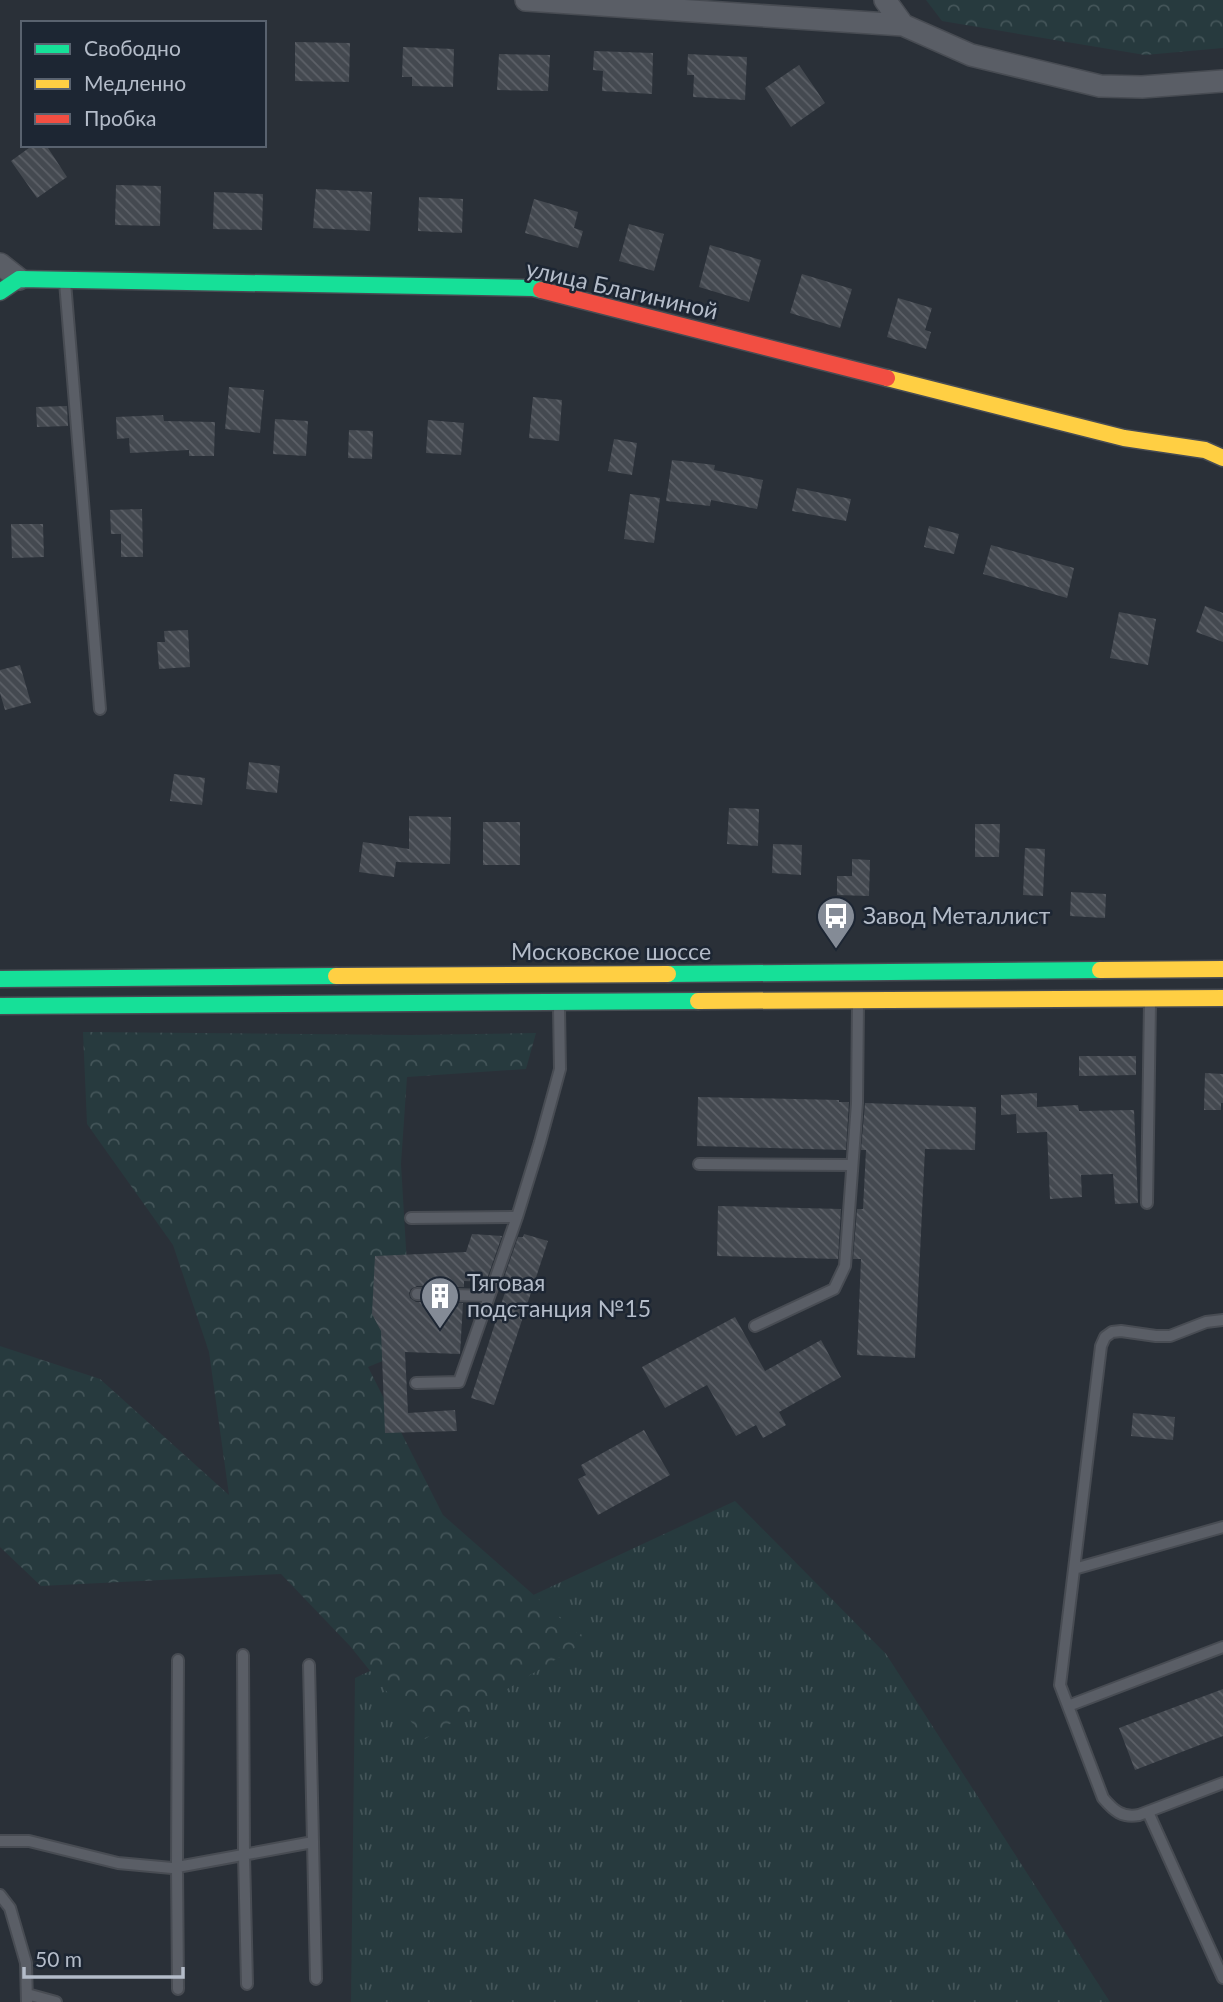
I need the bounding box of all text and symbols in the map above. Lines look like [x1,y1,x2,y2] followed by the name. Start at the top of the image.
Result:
[21,21,266,147] legend
[84,35,181,60] text: Свободно
[84,70,186,95] text: Медленно
[84,105,157,130] text: Пробка
[524,253,721,325] street label: улица Благининой
[815,895,857,950] bus stop icon: Завод Металлист
[863,901,1051,929] place label: Завод Металлист
[511,937,711,965] street label: Московское шоссе
[467,1268,651,1322] place label: Тяговая подстанция №15
[419,1275,461,1330] building icon: Тяговая подстанция №15
[24,1936,184,1980] scale bar
[35,1946,82,1971] text: 50 m

